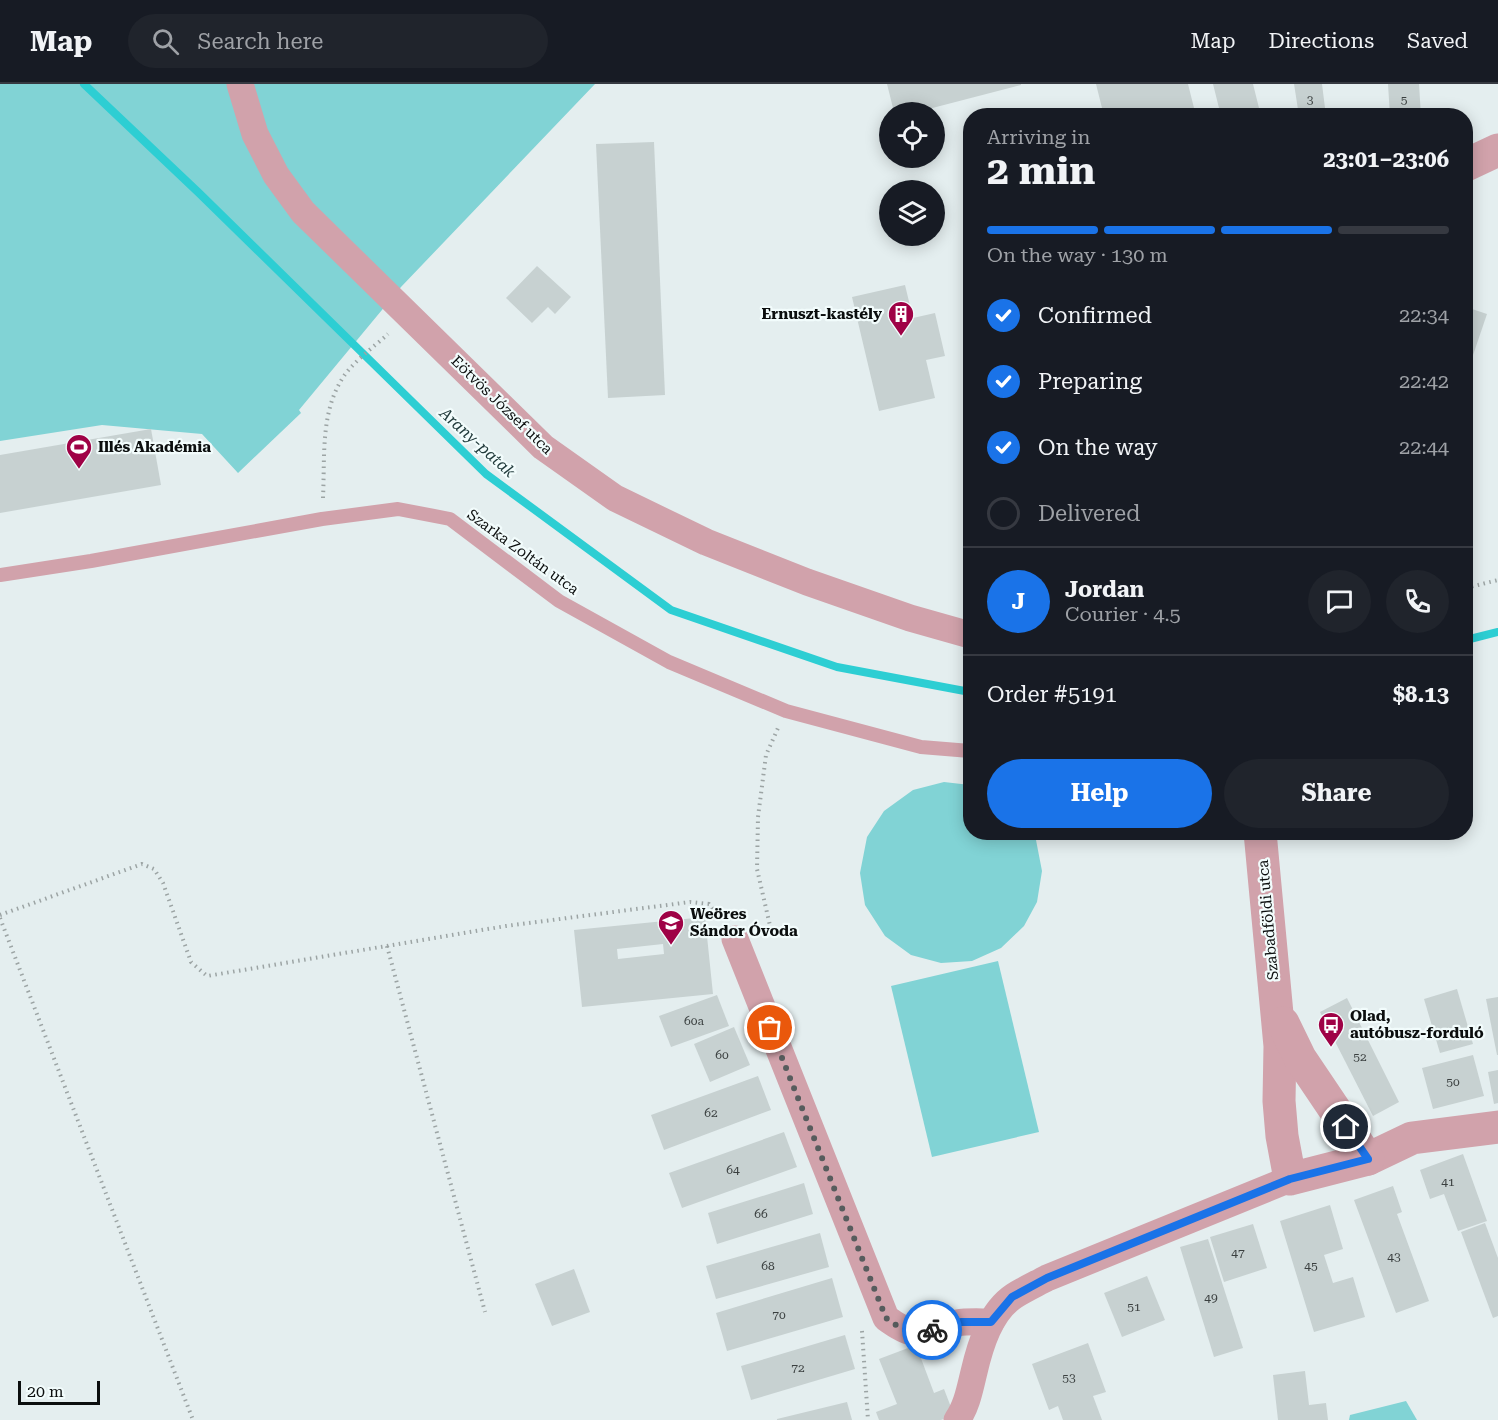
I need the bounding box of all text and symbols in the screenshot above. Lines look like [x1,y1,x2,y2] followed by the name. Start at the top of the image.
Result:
[128,14,548,68] search box
[30,25,92,58] text: Map
[149,25,182,58] icon: search
[197,29,323,54] text: Search here
[1191,29,1235,53] text: Map
[1268,29,1374,53] text: Directions
[1407,29,1468,53] text: Saved
[1307,93,1314,107] house number: 3
[1401,93,1408,107] house number: 5
[879,102,945,246] map controls
[879,102,945,168] button: locate
[987,125,1090,149] text: Arriving in
[1323,147,1449,172] text: 23:01–23:06
[987,148,1095,194] text: 2 min
[879,180,945,246] button: layers
[987,243,1168,267] text: On the way · 130 m
[886,299,916,337] building icon: Ernuszt-kastély
[987,299,1020,332] icon: check
[1038,303,1152,328] text: Confirmed
[1399,303,1449,327] text: 22:34
[762,305,882,323] place label: Ernuszt-kastély
[448,352,556,458] street label: Eötvös József utca
[987,365,1020,398] icon: check
[1038,369,1142,394] text: Preparing
[1399,369,1449,393] text: 22:42
[435,403,520,481] water label: Arany-patak
[987,431,1020,464] icon: check
[64,432,94,470] sports icon: Illés Akadémia
[1038,435,1158,460] text: On the way
[1399,435,1449,459] text: 22:44
[98,438,211,456] place label: Illés Akadémia
[1038,501,1140,526] text: Delivered
[464,506,582,598] street label: Szarka Zoltán utca
[1308,570,1371,633] button: chat
[1386,570,1449,633] button: phone
[1065,577,1144,602] text: Jordan
[1012,589,1025,614] text: J
[1065,602,1181,626] text: Courier · 4.5
[987,682,1117,707] text: Order #5191
[1393,682,1449,707] text: $8.13
[987,759,1212,828] button: Help
[1224,759,1449,828] button: Share
[1254,859,1282,981] street label: Szabadföldi utca
[690,905,798,940] place label: Weöres Sándor Óvoda
[656,908,686,946] school or university icon: Weöres Sándor Óvoda
[744,1002,795,1053] pin
[1350,1007,1484,1042] place label: Olad, autóbusz-forduló
[1316,1010,1346,1048] bus stop icon: Olad, autóbusz-forduló
[753,1011,786,1044] icon: bag
[684,1014,704,1028] house number: 60a
[715,1048,729,1062] house number: 60
[1353,1050,1367,1064] house number: 52
[1446,1075,1460,1089] house number: 50
[1320,1101,1371,1152] pin
[704,1106,718,1120] house number: 62
[1329,1110,1362,1143] icon: home
[726,1163,740,1177] house number: 64
[1441,1175,1455,1189] house number: 41
[754,1207,768,1221] house number: 66
[1231,1246,1245,1260] house number: 47
[1387,1250,1401,1264] house number: 43
[761,1259,775,1273] house number: 68
[1304,1259,1318,1273] house number: 45
[1204,1291,1218,1305] house number: 49
[902,1300,962,1360] courier
[1127,1300,1141,1314] house number: 51
[772,1308,786,1322] house number: 70
[916,1314,949,1347] icon: bike
[791,1361,805,1375] house number: 72
[1062,1371,1076,1385] house number: 53
[18,1378,100,1406] scale bar
[27,1382,64,1401] text: 20 m

